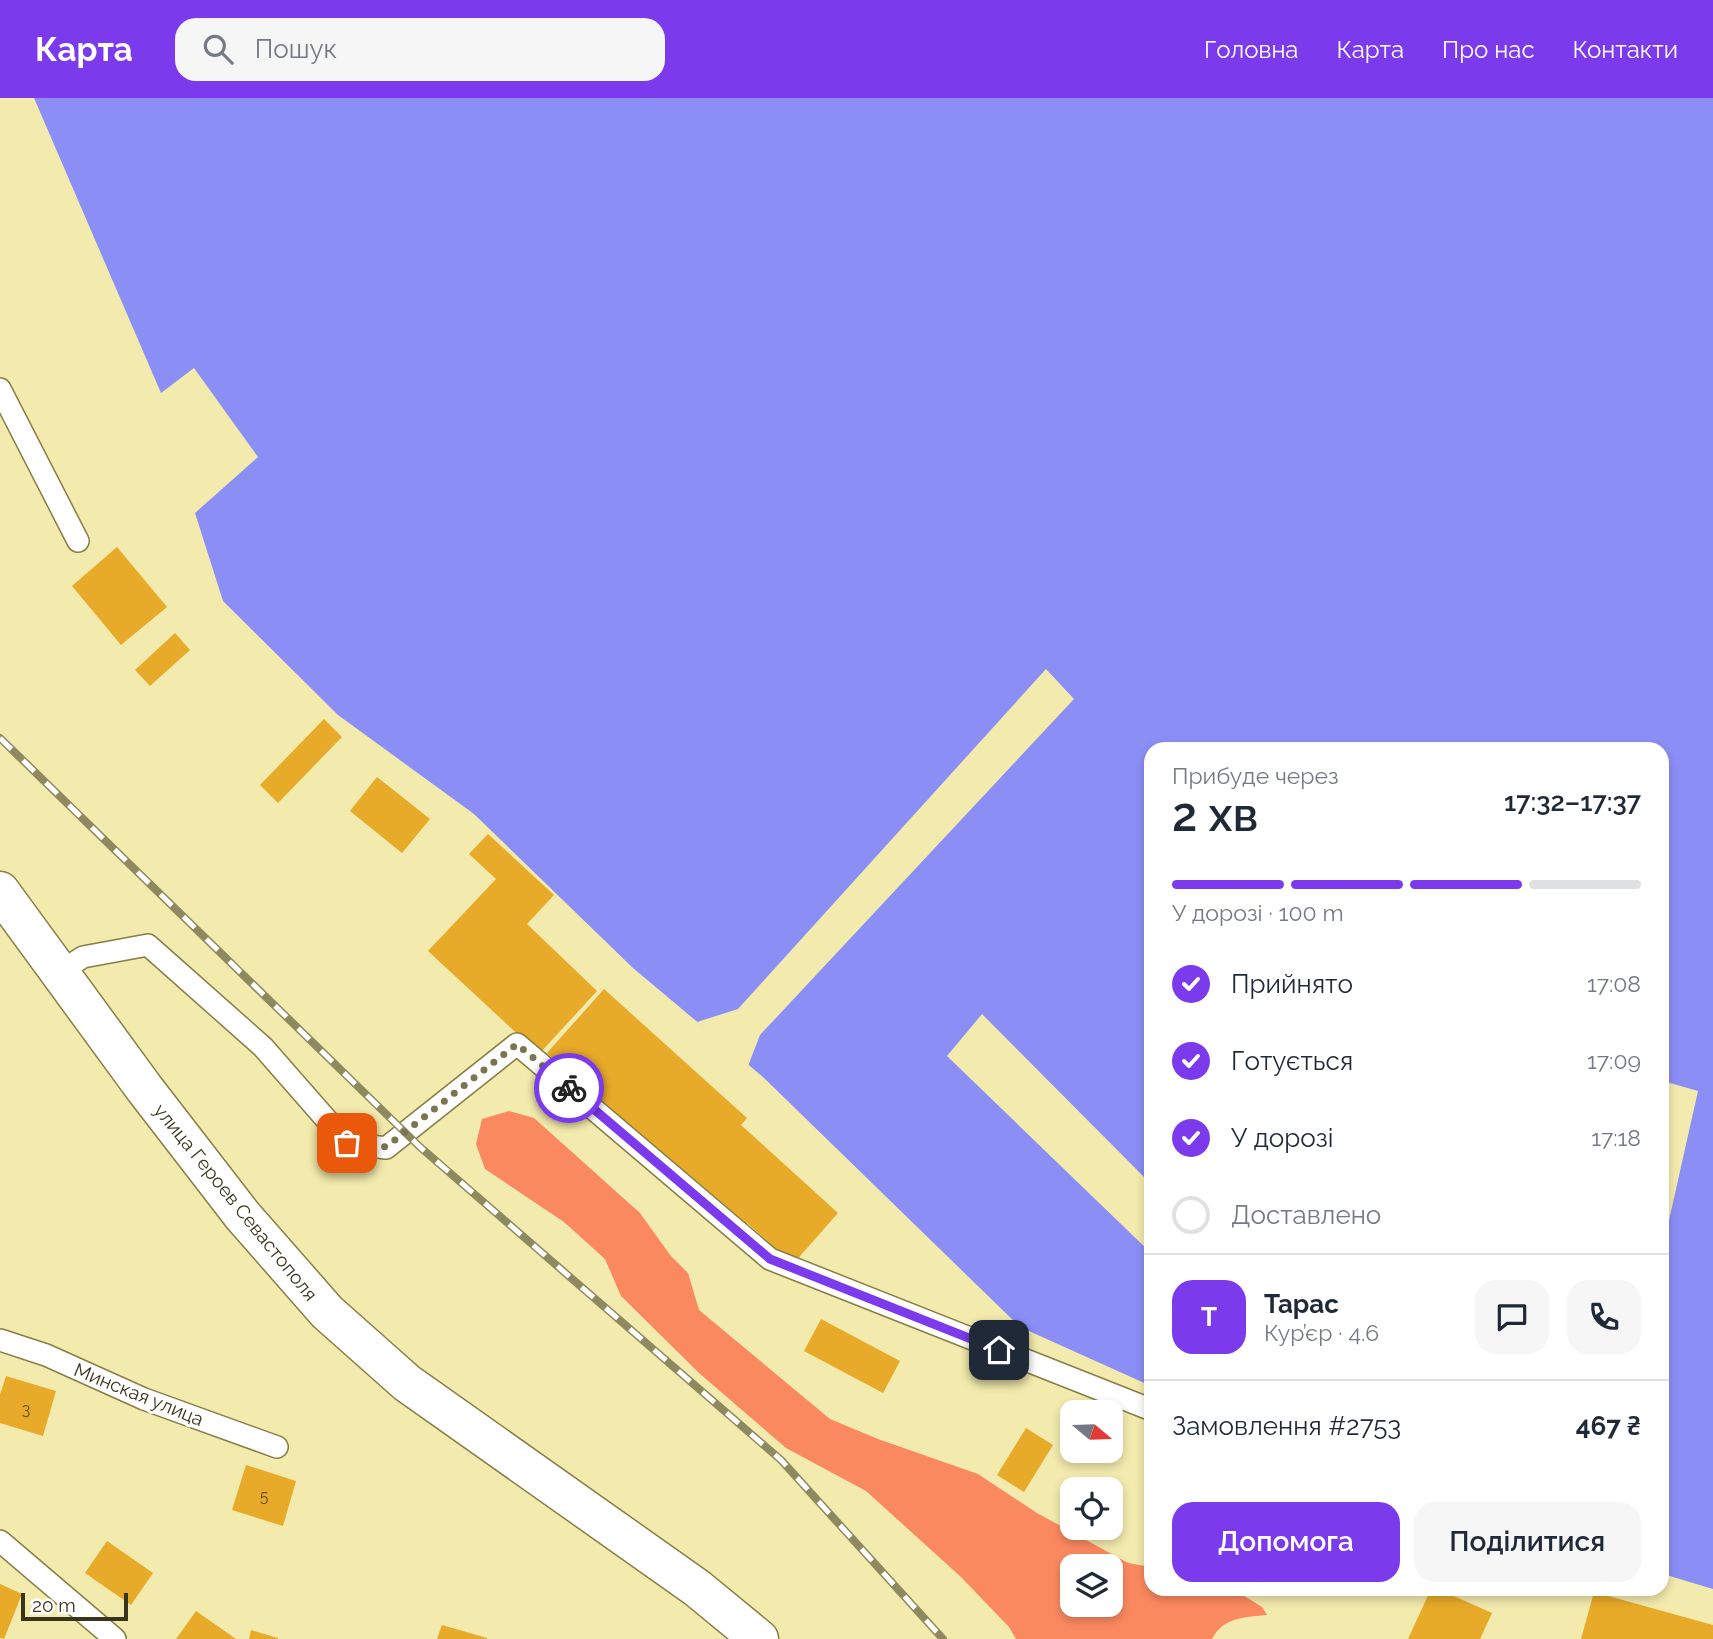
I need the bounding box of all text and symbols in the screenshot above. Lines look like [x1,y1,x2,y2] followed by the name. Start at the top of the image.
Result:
[175,18,665,81] search box
[35,30,133,69] text: Карта
[199,30,237,68] icon: search
[255,34,337,64] text: Пошук
[1204,35,1298,64] text: Головна
[1336,35,1404,64] text: Карта
[1442,35,1535,64] text: Про нас
[1573,35,1678,64] text: Контакти
[1172,762,1339,789] text: Прибуде через
[1504,787,1641,817] text: 17:32–17:37
[1172,788,1258,842] text: 2 хв
[1172,899,1344,926] text: У дорозі · 100 m
[1172,965,1210,1003] icon: check
[1231,969,1353,999] text: Прийнято
[1587,970,1641,997] text: 17:08
[1172,1042,1210,1080] icon: check
[1231,1046,1353,1076] text: Готується
[1587,1047,1641,1074] text: 17:09
[534,1053,604,1123] courier
[550,1069,588,1107] icon: bike
[150,1099,322,1305] street label: улица Героев Севастополя
[317,1113,377,1173] pin
[1172,1119,1210,1157] icon: check
[1231,1123,1333,1153] text: У дорозі
[328,1124,366,1162] icon: bag
[1591,1124,1641,1151] text: 17:18
[1231,1200,1381,1230] text: Доставлено
[1475,1280,1549,1354] button: chat
[1567,1280,1641,1354] button: phone
[1264,1289,1339,1319] text: Тарас
[1201,1302,1217,1332] text: Т
[1264,1319,1379,1346] text: Кур’єр · 4.6
[969,1320,1029,1380] pin
[980,1331,1018,1369] icon: home
[71,1358,207,1430] street label: Минская улица
[22,1400,30,1419] house number: 3
[1060,1400,1124,1463] north arrow
[1060,1400,1123,1617] map controls
[1172,1411,1401,1441] text: Замовлення #2753
[1576,1411,1641,1441] text: 467 ₴
[1060,1477,1123,1540] button: locate
[260,1487,269,1506] house number: 5
[1172,1502,1400,1582] button: Допомога
[1414,1502,1641,1582] button: Поділитися
[1060,1554,1123,1617] button: layers
[21,1590,128,1622] scale bar
[32,1594,76,1616] text: 20 m

